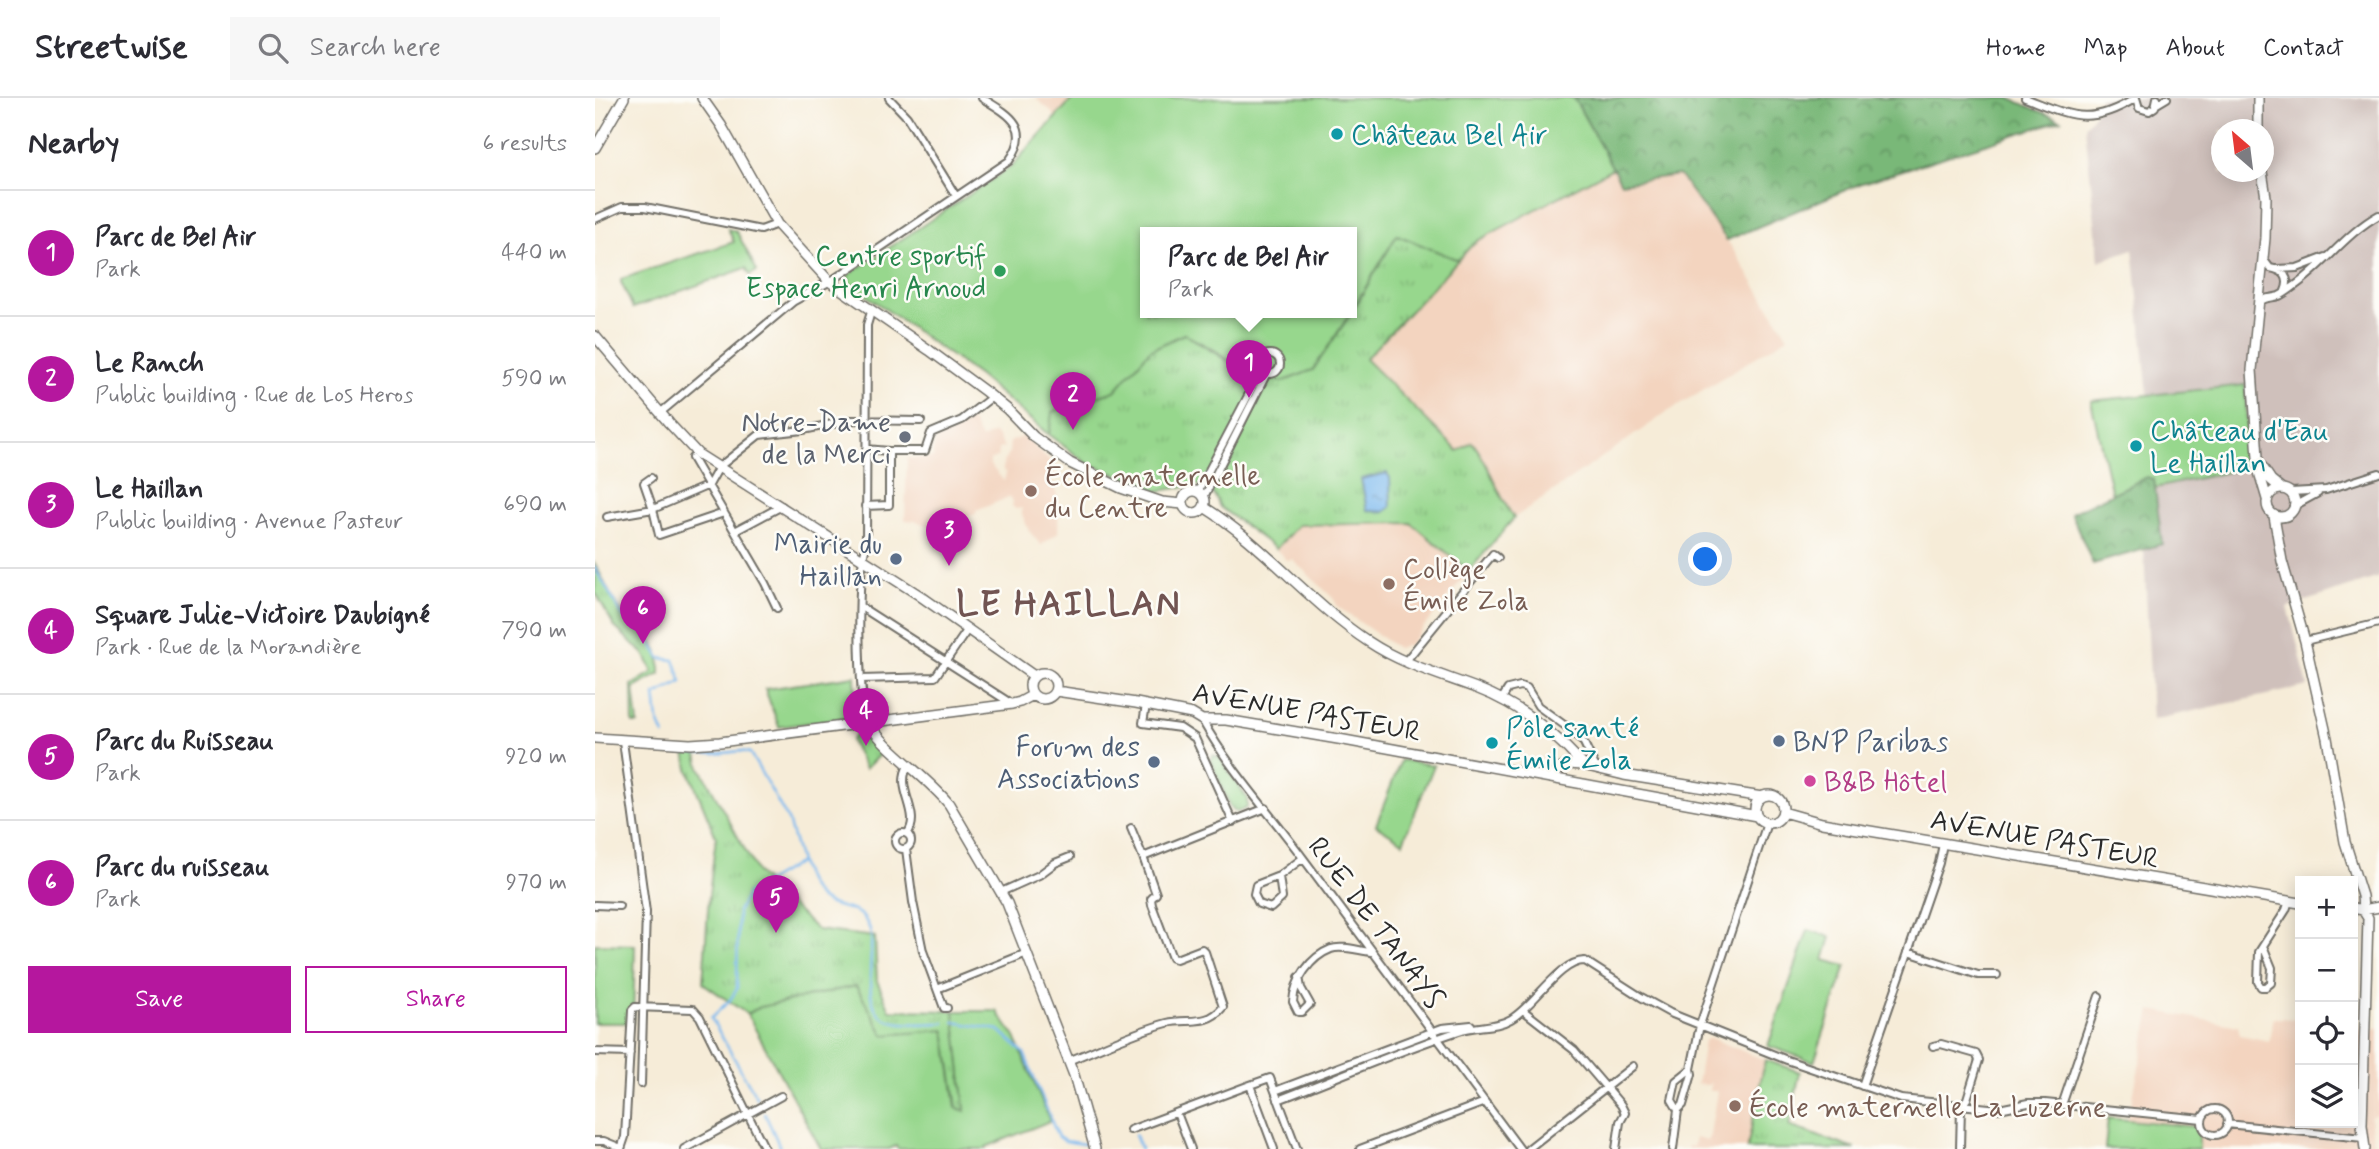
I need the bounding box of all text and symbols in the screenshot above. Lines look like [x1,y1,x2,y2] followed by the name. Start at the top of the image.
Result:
[230,17,720,80] search box
[35,26,188,70] text: Streetwise
[254,29,292,67] icon: search
[310,31,441,65] text: Search here
[1986,33,2046,64] text: Home
[2084,33,2128,64] text: Map
[2166,33,2225,64] text: About
[2263,33,2344,64] text: Contact
[1351,118,1548,155] place label: Château Bel Air
[2211,119,2274,182] north arrow
[28,124,119,163] text: Nearby
[1329,126,1345,142] marker: Château Bel Air
[483,129,567,159] text: 6 results
[95,221,256,255] text: Parc de Bel Air
[1140,227,1357,318] popup
[46,238,56,268] text: 1
[501,238,567,268] text: 440 m
[746,239,986,308] place label: Centre sportif Espace Henri Arnoud
[1168,241,1329,275] text: Parc de Bel Air
[95,255,141,285] text: Park
[992,263,1008,279] marker: Centre sportif Espace Henri Arnoud
[1168,275,1214,305] text: Park
[1226,340,1272,398] pin: 1
[95,347,204,381] text: Le Ranch
[45,364,57,394] text: 2
[501,364,567,394] text: 590 m
[1050,372,1096,430] pin: 2
[95,381,413,411] text: Public building · Rue de Los Heros
[741,405,891,474] place label: Notre-Dame de la Merci
[2150,414,2328,483] place label: Château d'Eau Le Haillan
[897,429,913,445] marker: Notre-Dame de la Merci
[2128,438,2144,454] marker: Château d'Eau Le Haillan
[1045,457,1261,528] place label: École maternelle du Centre
[95,473,203,507] text: Le Haillan
[1023,483,1039,499] marker: École maternelle du Centre
[46,490,56,520] text: 3
[503,490,567,520] text: 690 m
[95,507,403,537] text: Public building · Avenue Pasteur
[926,508,972,566] pin: 3
[774,527,882,596] place label: Mairie du Haillan
[1688,542,1722,576] your location
[888,551,904,567] marker: Mairie du Haillan
[1403,552,1529,621] place label: Collège Émile Zola
[1381,576,1397,592] marker: Collège Émile Zola
[957,582,1181,628] district label: LE HAILLAN
[620,586,666,644] pin: 6
[95,599,430,633] text: Square Julie-Victoire Daubigné
[44,616,58,646] text: 4
[501,616,567,646] text: 790 m
[95,633,362,663] text: Park · Rue de la Morandière
[1189,675,1424,752] street label: AVENUE PASTEUR
[843,688,889,746] pin: 4
[1506,711,1639,780] place label: Pôle santé Émile Zola
[95,725,274,759] text: Parc du Ruisseau
[1793,725,1948,762] place label: BNP Paribas
[997,730,1140,799] place label: Forum des Associations
[1771,733,1787,749] marker: BNP Paribas
[1484,735,1500,751] marker: Pôle santé Émile Zola
[44,742,58,772] text: 5
[505,742,567,772] text: 920 m
[1146,754,1162,770] marker: Forum des Associations
[95,759,141,789] text: Park
[1824,765,1947,802] place label: B&B Hôtel
[1802,773,1818,789] marker: B&B Hôtel
[1927,802,2162,879] street label: AVENUE PASTEUR
[1298,830,1452,1017] street label: RUE DE TANAYS
[95,851,269,885] text: Parc du ruisseau
[45,868,57,898] text: 6
[506,868,567,898] text: 970 m
[753,875,799,933] pin: 5
[2295,876,2358,1128] map controls
[2295,876,2358,939] button: +
[95,885,141,915] text: Park
[2295,939,2358,1002] button: −
[28,966,291,1033] button: Save
[305,966,567,1033] button: Share
[2295,1002,2358,1065] button: locate
[2295,1065,2358,1128] button: layers
[1749,1088,2106,1127] place label: École maternelle La Luzerne
[1727,1098,1743,1114] marker: École maternelle La Luzerne

